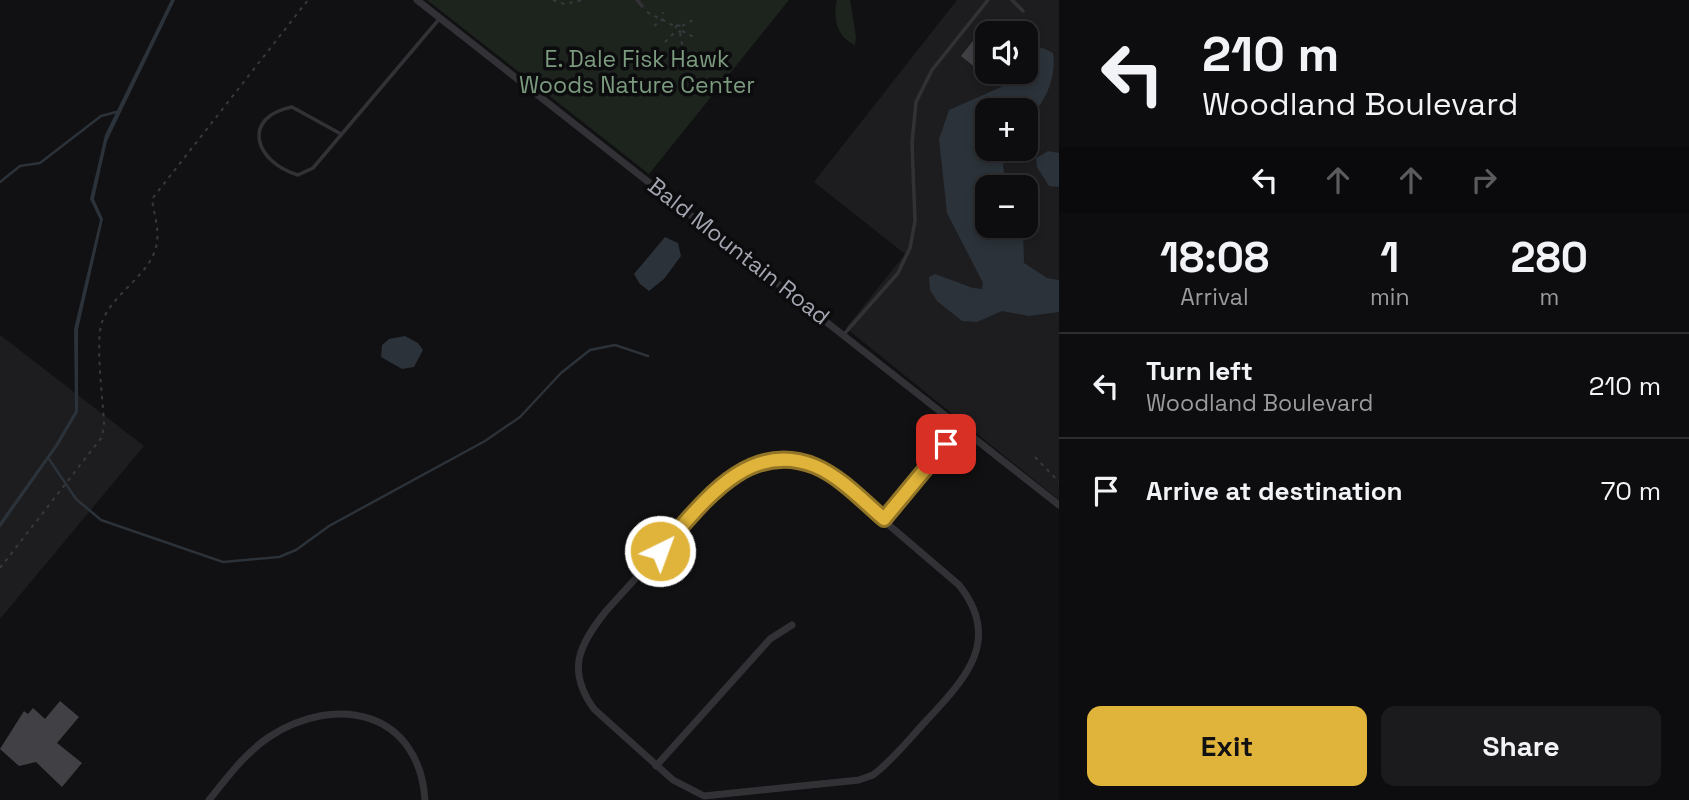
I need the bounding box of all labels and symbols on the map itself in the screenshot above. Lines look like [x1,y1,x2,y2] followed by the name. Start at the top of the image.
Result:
[519,44,755,100] park label: E. Dale Fisk Hawk Woods Nature Center
[642,171,836,331] street label: Bald Mountain Road
[916,414,976,474] pin
[623,514,697,588] position arrow

